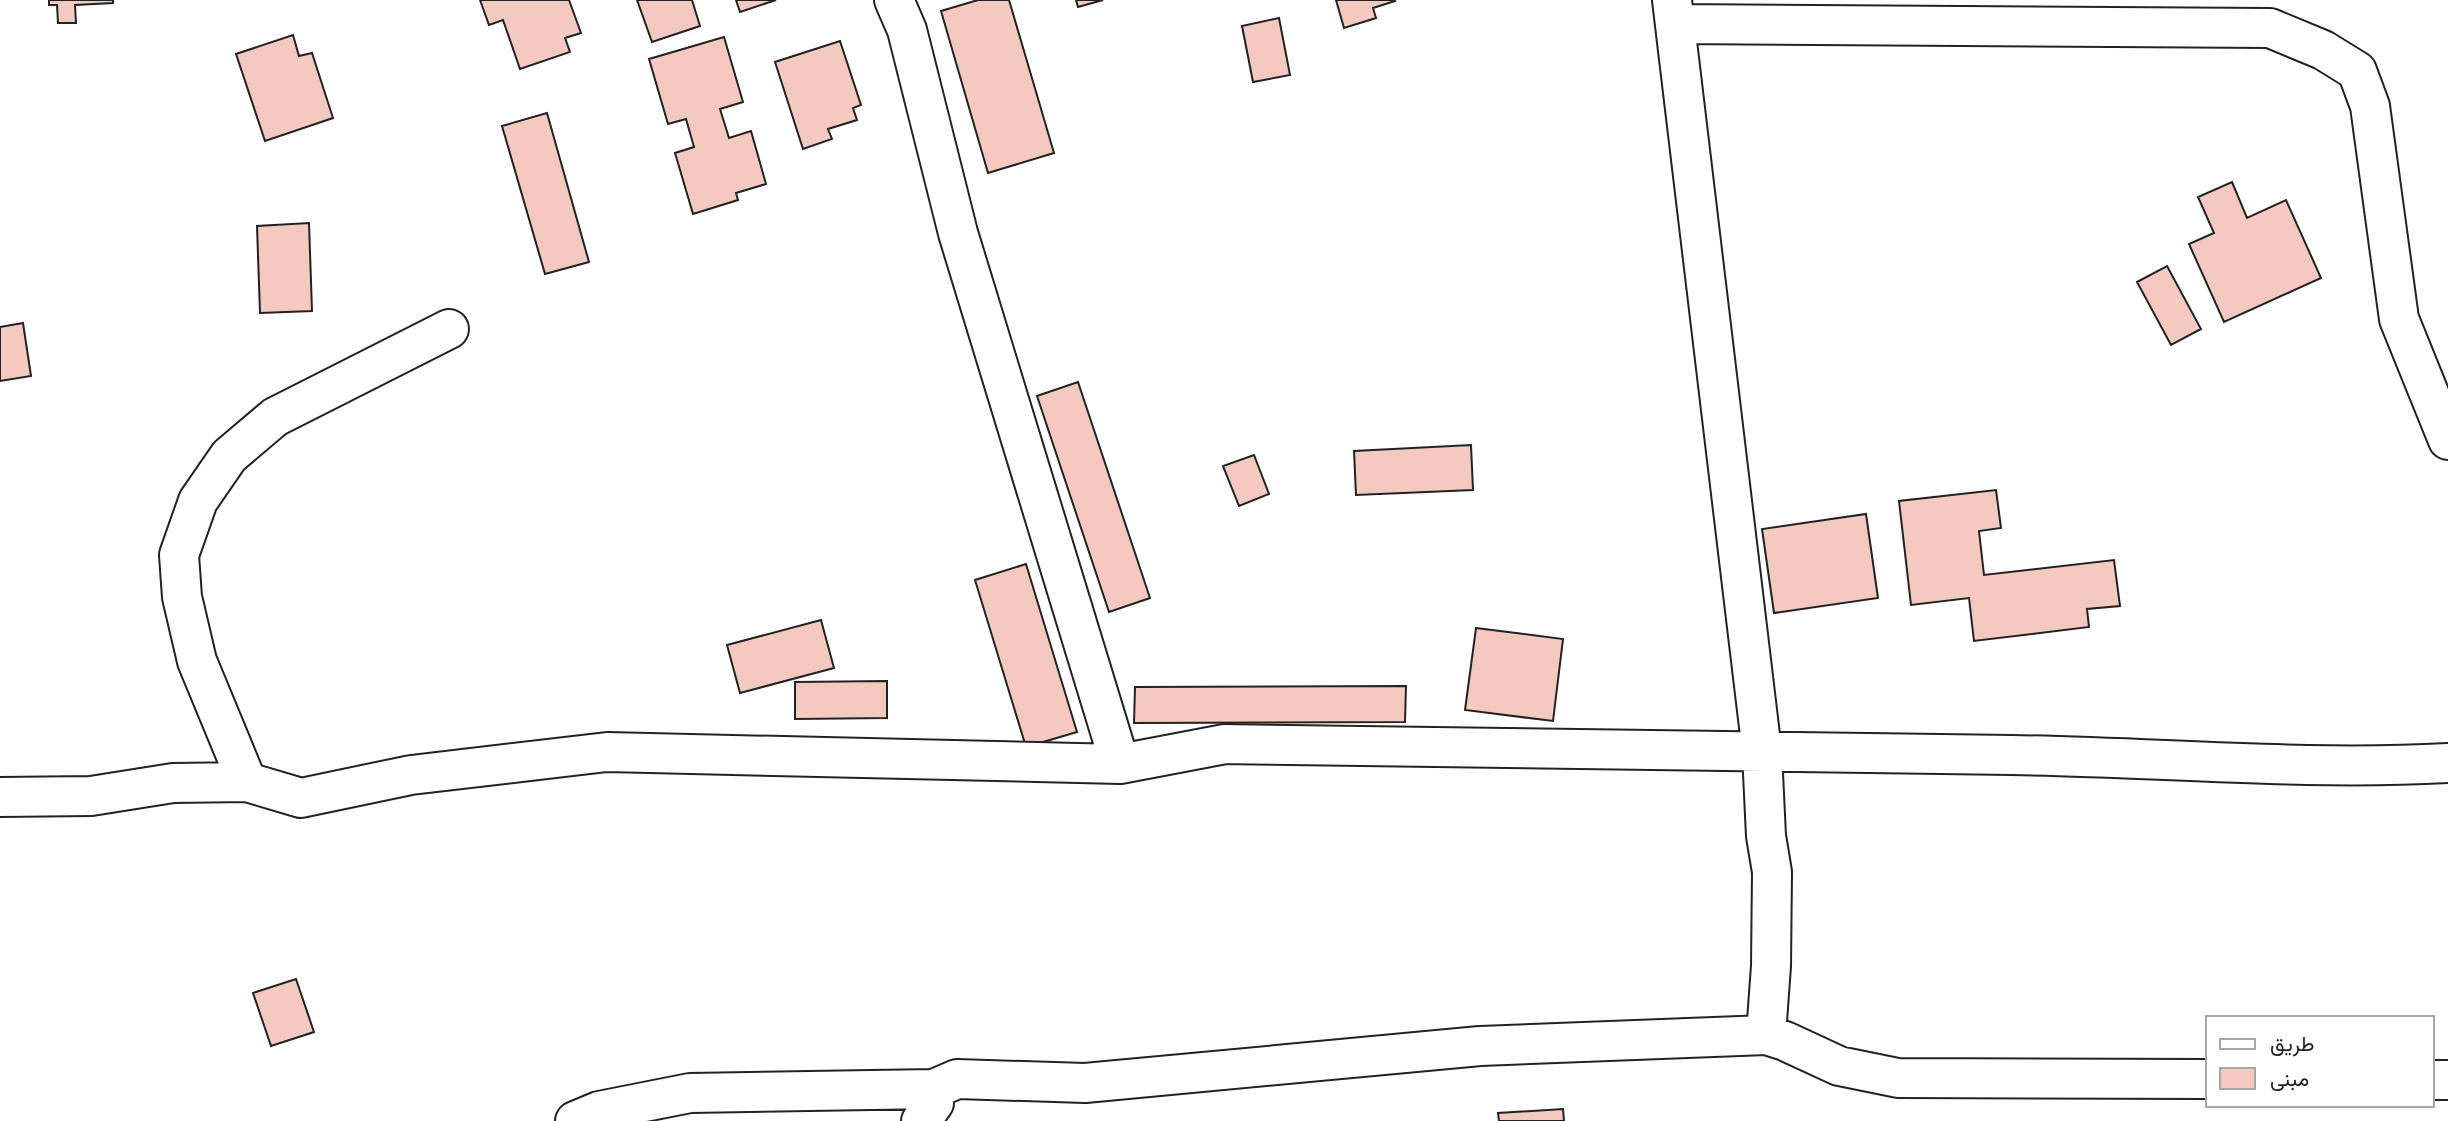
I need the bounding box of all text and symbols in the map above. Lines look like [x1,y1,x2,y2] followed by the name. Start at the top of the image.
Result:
[2206,1016,2434,1107] legend
[2270,1030,2315,1057] text: طريق
[2270,1065,2309,1091] text: مبنى

